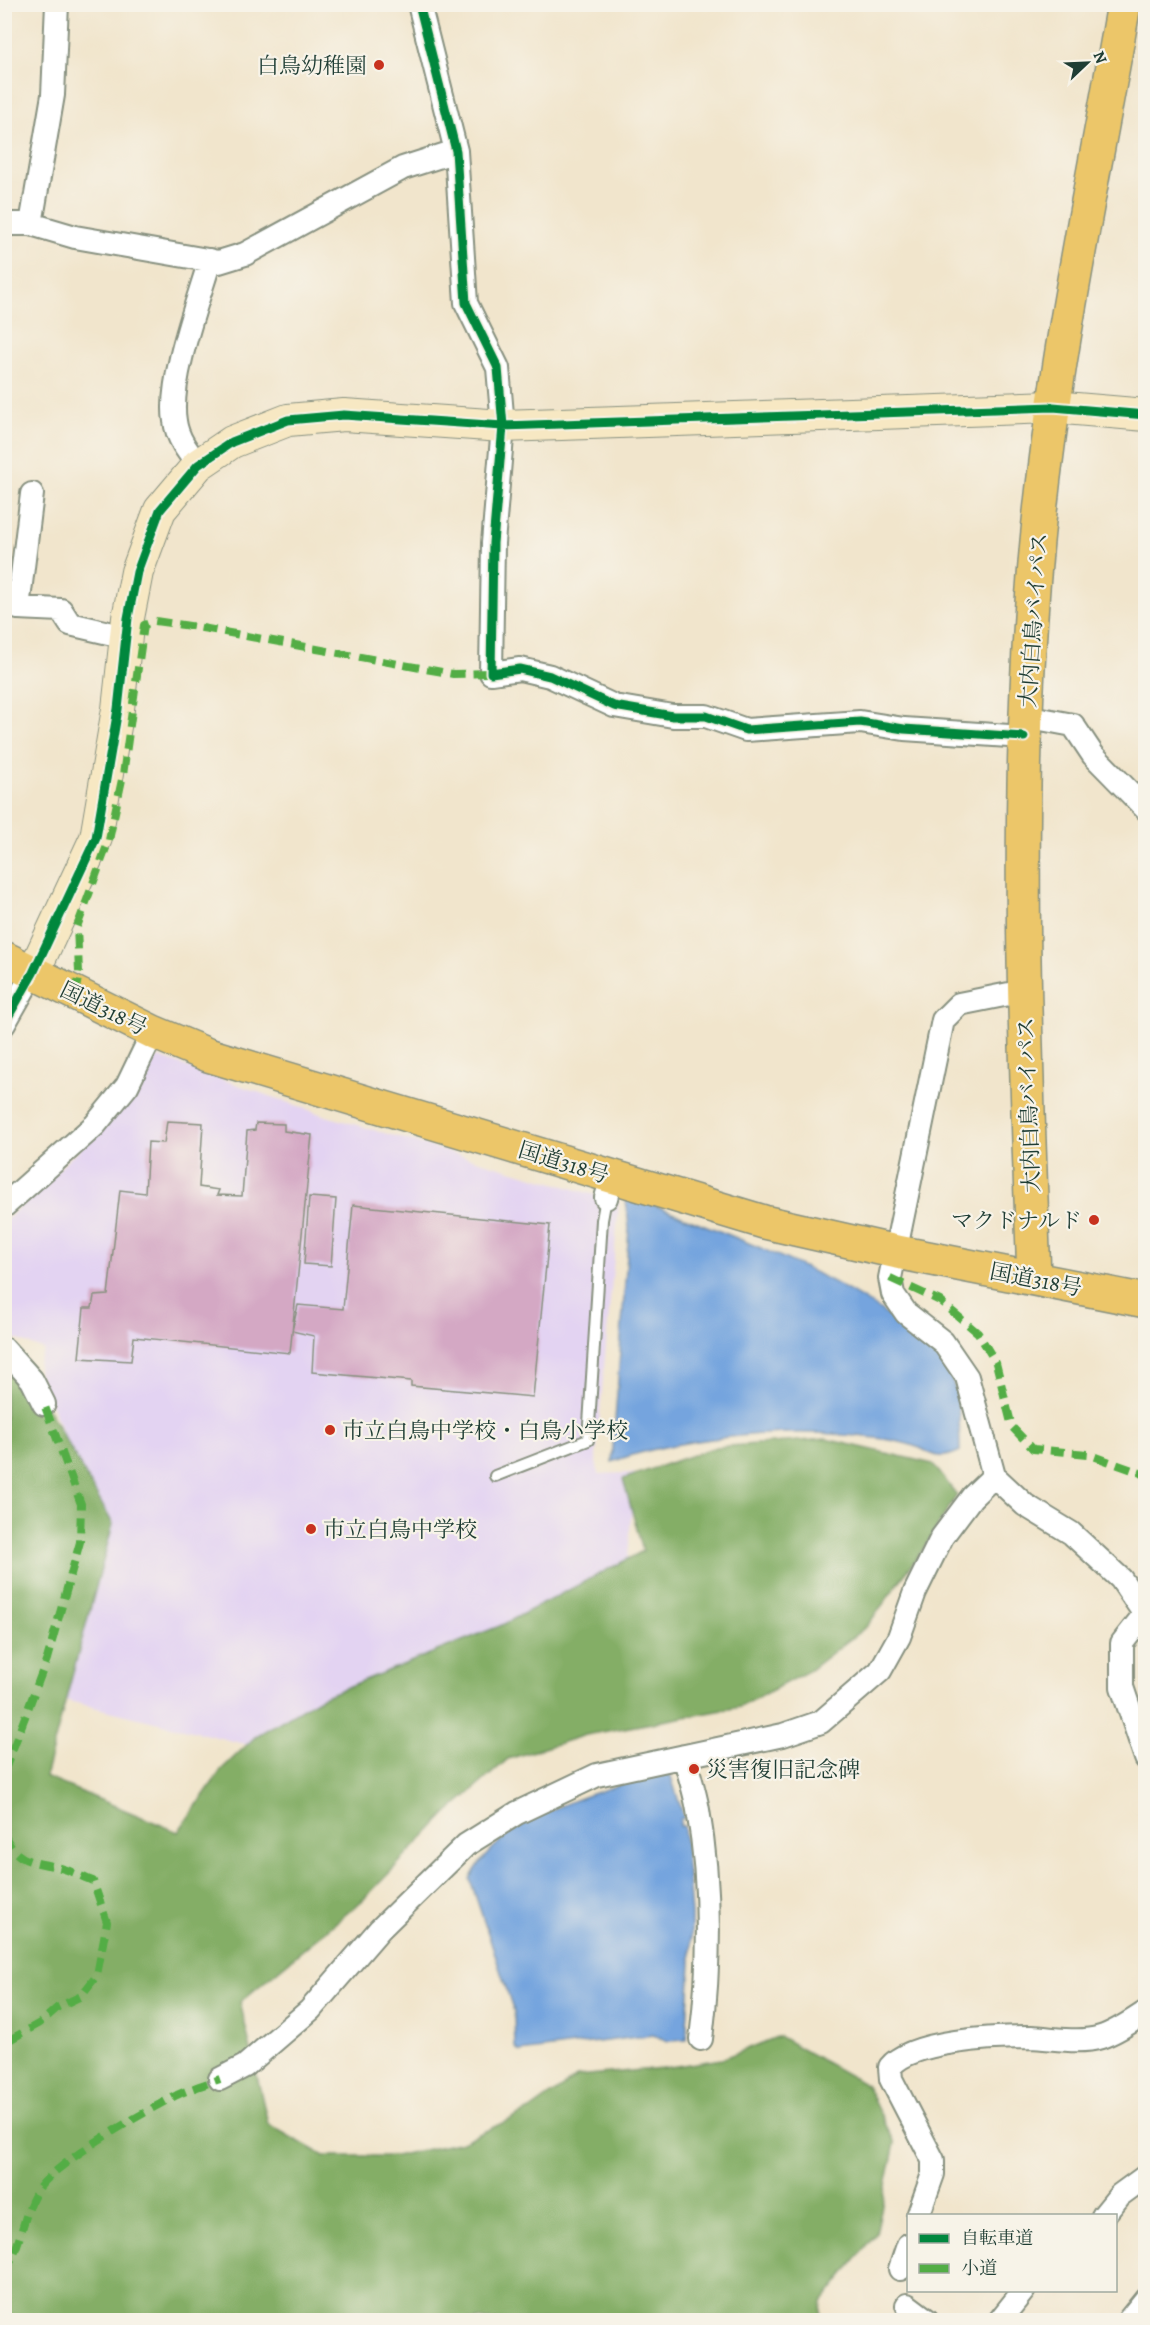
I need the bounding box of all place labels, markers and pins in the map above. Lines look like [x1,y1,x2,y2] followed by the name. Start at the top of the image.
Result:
[257,51,367,81] place label: 白鳥幼稚園
[372,58,386,72] marker: 白鳥幼稚園
[951,1206,1082,1236] place label: マクドナルド
[1087,1213,1101,1227] marker: マクドナルド
[342,1416,628,1446] place label: 市立白鳥中学校・白鳥小学校
[323,1423,337,1437] marker: 市立白鳥中学校・白鳥小学校
[323,1515,477,1545] place label: 市立白鳥中学校
[304,1522,318,1536] marker: 市立白鳥中学校
[706,1755,860,1785] place label: 災害復旧記念碑
[687,1762,701,1776] marker: 災害復旧記念碑

